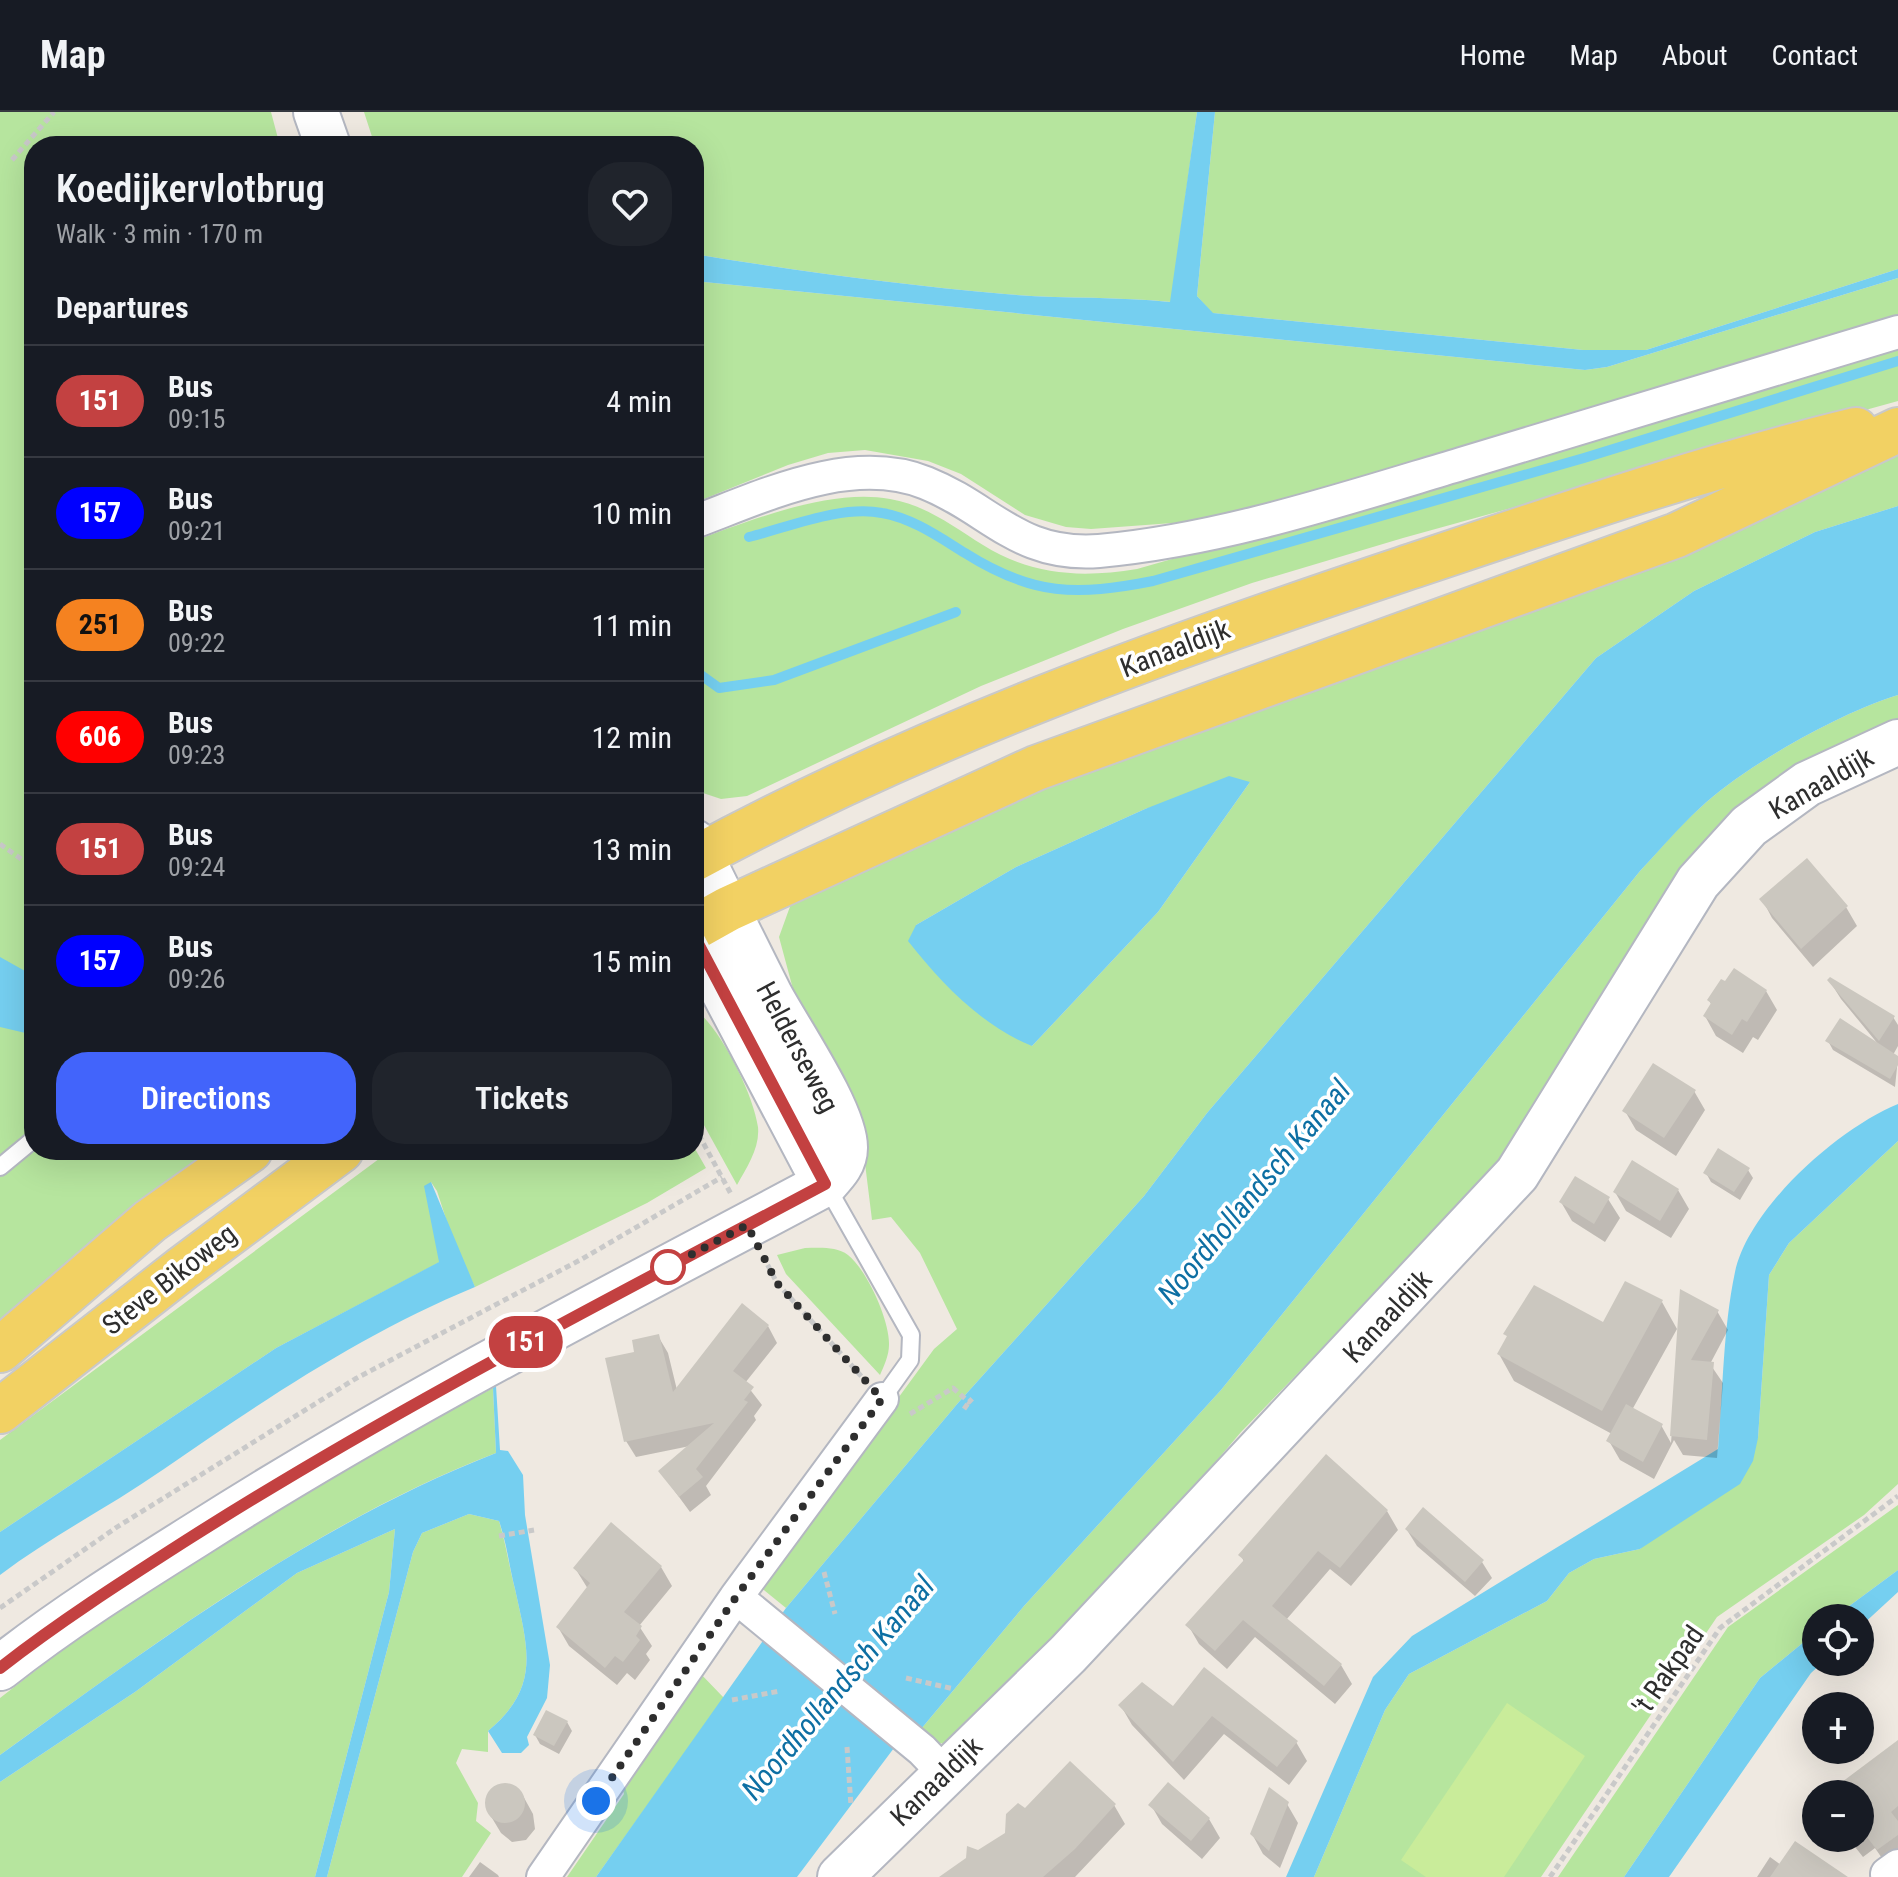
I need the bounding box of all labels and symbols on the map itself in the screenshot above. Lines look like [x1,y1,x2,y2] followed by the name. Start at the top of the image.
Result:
[1116,612,1235,684] street label: Kanaaldijk
[1763,740,1879,826] street label: Kanaaldijk
[749,976,846,1118] street label: Helderseweg
[1150,1073,1357,1310] water label: Noordhollandsch Kanaal
[96,1217,243,1342] street label: Steve Bikoweg
[651,1250,685,1284] unlabelled marker
[1336,1263,1439,1370] street label: Kanaaldijk
[480,1316,572,1368] line badge: 151
[734,1569,941,1806] water label: Noordhollandsch Kanaal
[1626,1619,1711,1721] street label: 't Rakpad
[884,1729,989,1833] street label: Kanaaldijk
[576,1781,616,1821] your location

